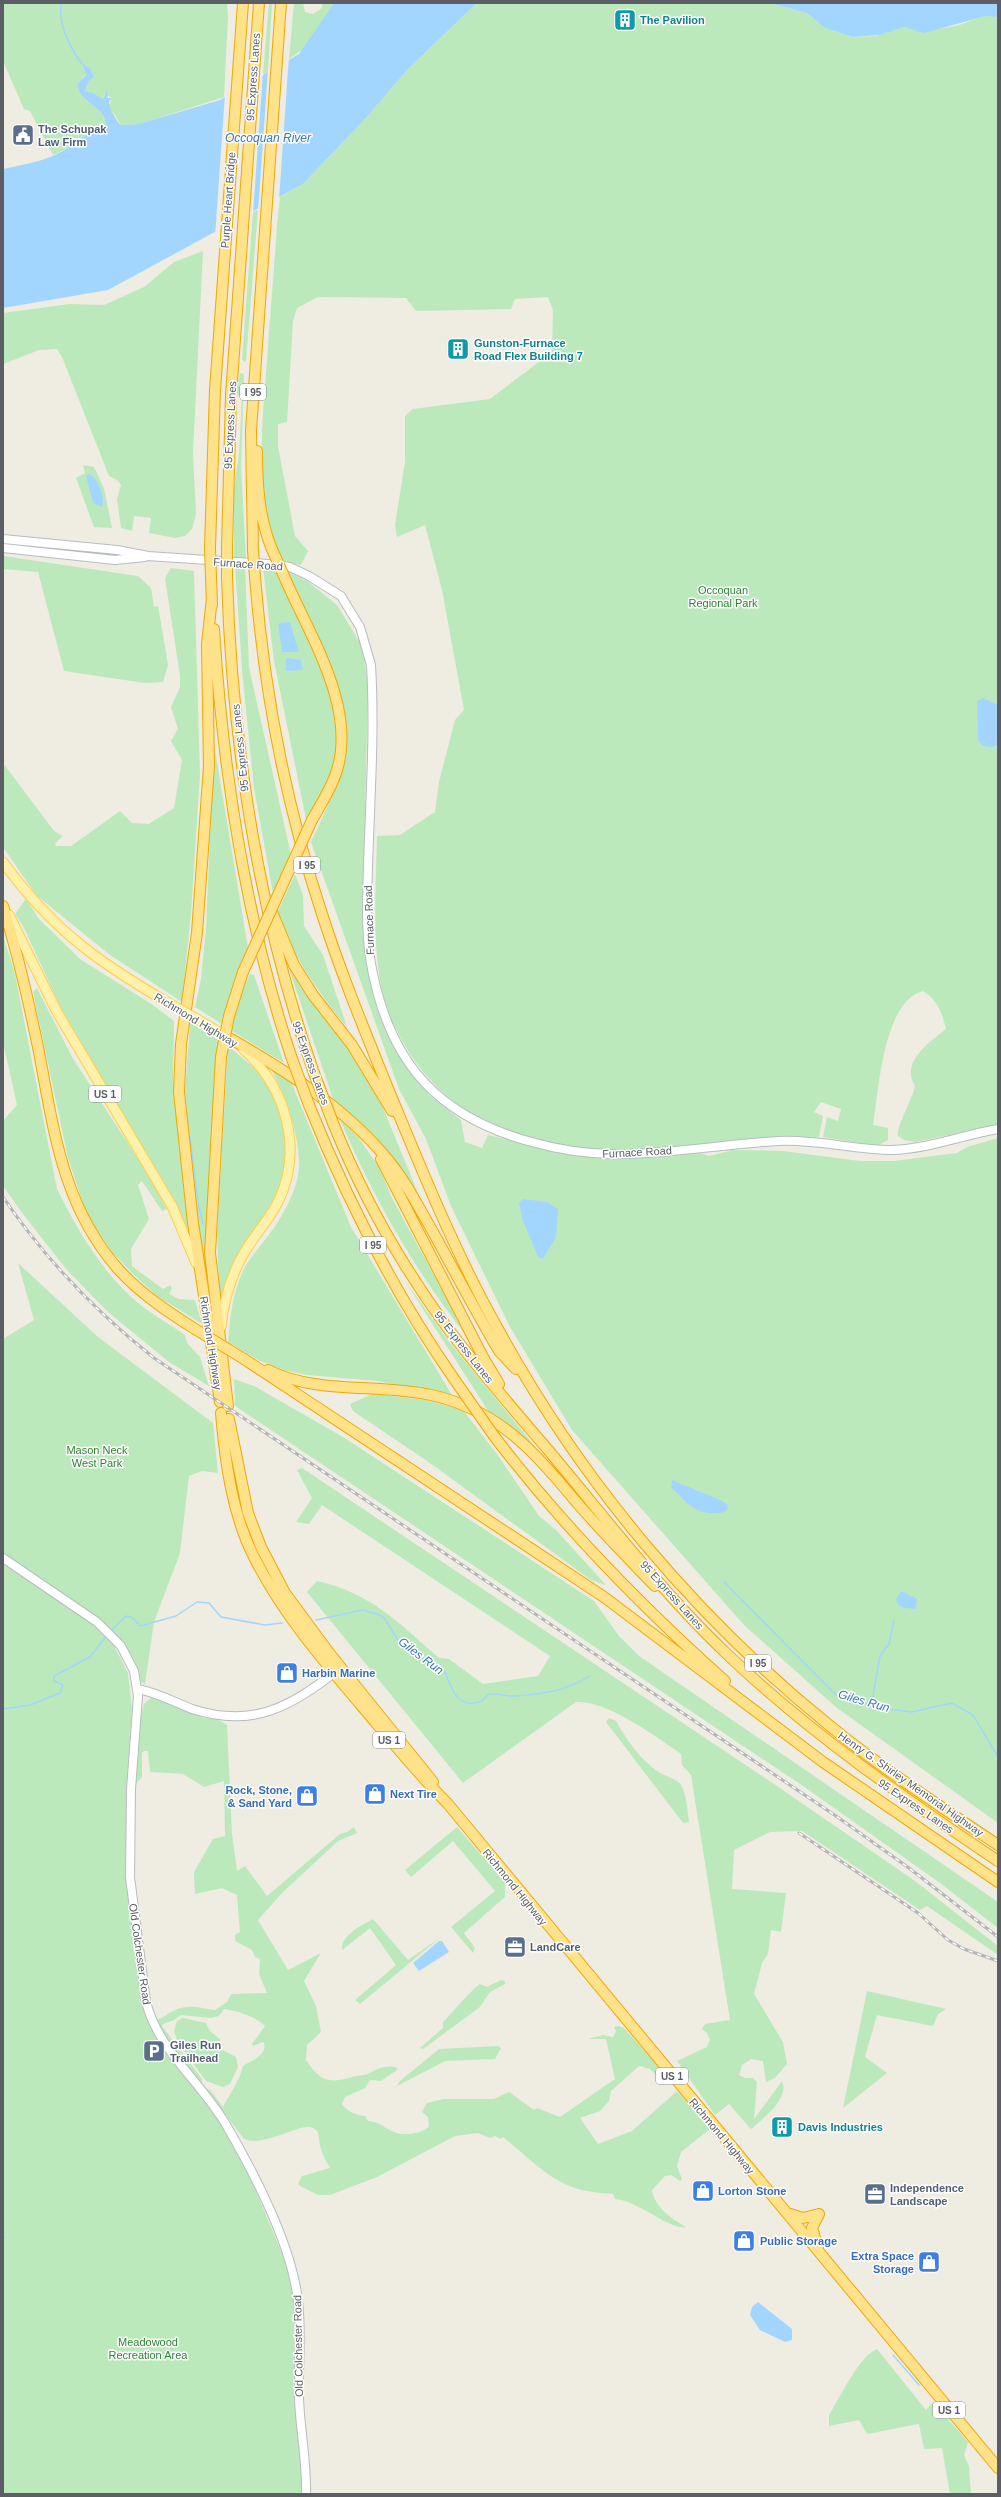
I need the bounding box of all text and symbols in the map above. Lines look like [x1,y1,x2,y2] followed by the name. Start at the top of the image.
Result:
[612,7,638,33] building icon: The Pavilion
[640,14,705,26] place label: The Pavilion
[244,32,262,121] street label: 95 Express Lanes
[10,122,36,148] public building icon: The Schupak Law Firm
[38,123,107,148] place label: The Schupak Law Firm
[225,131,312,145] water label: Occoquan River
[219,151,237,249] street label: Purple Heart Bridge
[445,336,471,362] building icon: Gunston-Furnace Road Flex Building 7
[474,337,583,362] place label: Gunston-Furnace Road Flex Building 7
[222,380,238,469] street label: 95 Express Lanes
[240,384,266,400] road number: I 95
[213,556,283,572] street label: Furnace Road
[688,584,758,609] park label: Occoquan Regional Park
[229,703,251,792] street label: 95 Express Lanes
[294,857,320,873] road number: I 95
[362,885,376,955] street label: Furnace Road
[152,990,240,1050] street label: Richmond Highway
[290,1020,332,1107] street label: 95 Express Lanes
[89,1086,121,1102] road number: US 1
[602,1144,672,1160] street label: Furnace Road
[360,1237,386,1253] road number: I 95
[198,1295,224,1391] street label: Richmond Highway
[432,1309,496,1386] street label: 95 Express Lanes
[66,1444,128,1469] park label: Mason Neck West Park
[638,1558,706,1632] street label: 95 Express Lanes
[396,1635,447,1678] water label: Giles Run
[745,1655,771,1671] road number: I 95
[274,1660,300,1686] shop icon: Harbin Marine
[302,1667,375,1679] place label: Harbin Marine
[837,1687,892,1715] water label: Giles Run
[836,1729,986,1839] street label: Henry G. Shirley Memorial Highway
[373,1732,405,1748] road number: US 1
[876,1776,956,1836] street label: 95 Express Lanes
[362,1781,388,1807] shop icon: Next Tire
[294,1783,320,1809] shop icon: Rock, Stone, & Sand Yard
[225,1784,292,1809] place label: Rock, Stone, & Sand Yard
[390,1788,437,1800] place label: Next Tire
[481,1846,550,1928] street label: Richmond Highway
[127,1903,153,2005] street label: Old Colchester Road
[502,1934,528,1960] office icon: LandCare
[530,1941,581,1953] place label: LandCare
[141,2038,167,2064] parking icon: Giles Run Trailhead
[170,2039,222,2064] place label: Giles Run Trailhead
[656,2068,688,2084] road number: US 1
[687,2096,757,2177] street label: Richmond Highway
[769,2114,795,2140] building icon: Davis Industries
[798,2121,883,2133] place label: Davis Industries
[690,2178,716,2204] shop icon: Lorton Stone
[862,2181,888,2207] office icon: Independence Landscape
[890,2182,964,2207] place label: Independence Landscape
[718,2185,786,2197] place label: Lorton Stone
[731,2228,757,2254] shop icon: Public Storage
[760,2235,837,2247] place label: Public Storage
[916,2249,942,2275] shop icon: Extra Space Storage
[851,2250,914,2275] place label: Extra Space Storage
[291,2295,305,2397] street label: Old Colchester Road
[109,2336,188,2361] park label: Meadowood Recreation Area
[933,2402,965,2418] road number: US 1

